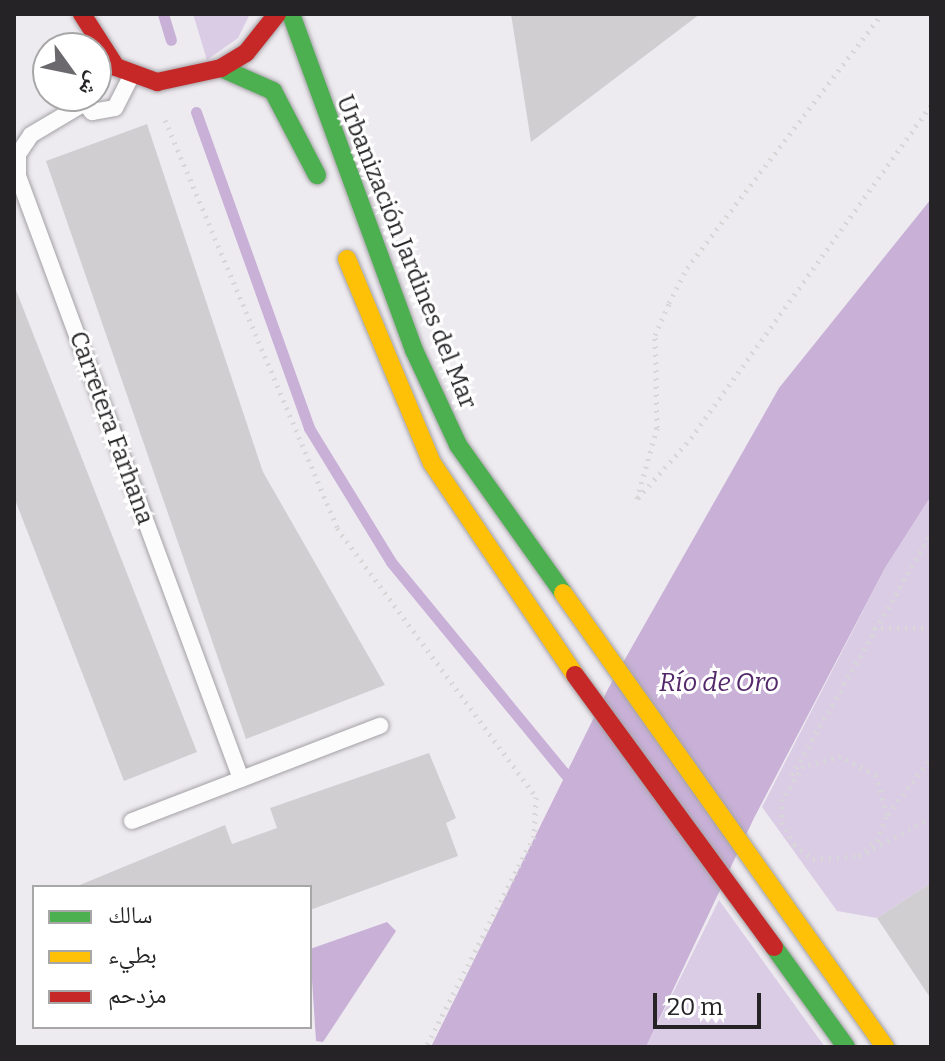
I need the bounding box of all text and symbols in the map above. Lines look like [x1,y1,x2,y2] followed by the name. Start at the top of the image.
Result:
[32,32,112,112] north arrow
[73,67,109,101] text: ش
[330,91,482,413] street label: Urbanización Jardines del Mar
[63,328,159,528] street label: Carretera Farhana
[659,667,779,699] water label: Río de Oro
[32,885,312,1029] legend
[108,901,153,929] text: سالك
[108,941,157,969] text: بطيء
[657,977,765,1027] scale bar
[108,981,167,1009] text: مزدحم
[667,993,723,1021] text: 20 m

